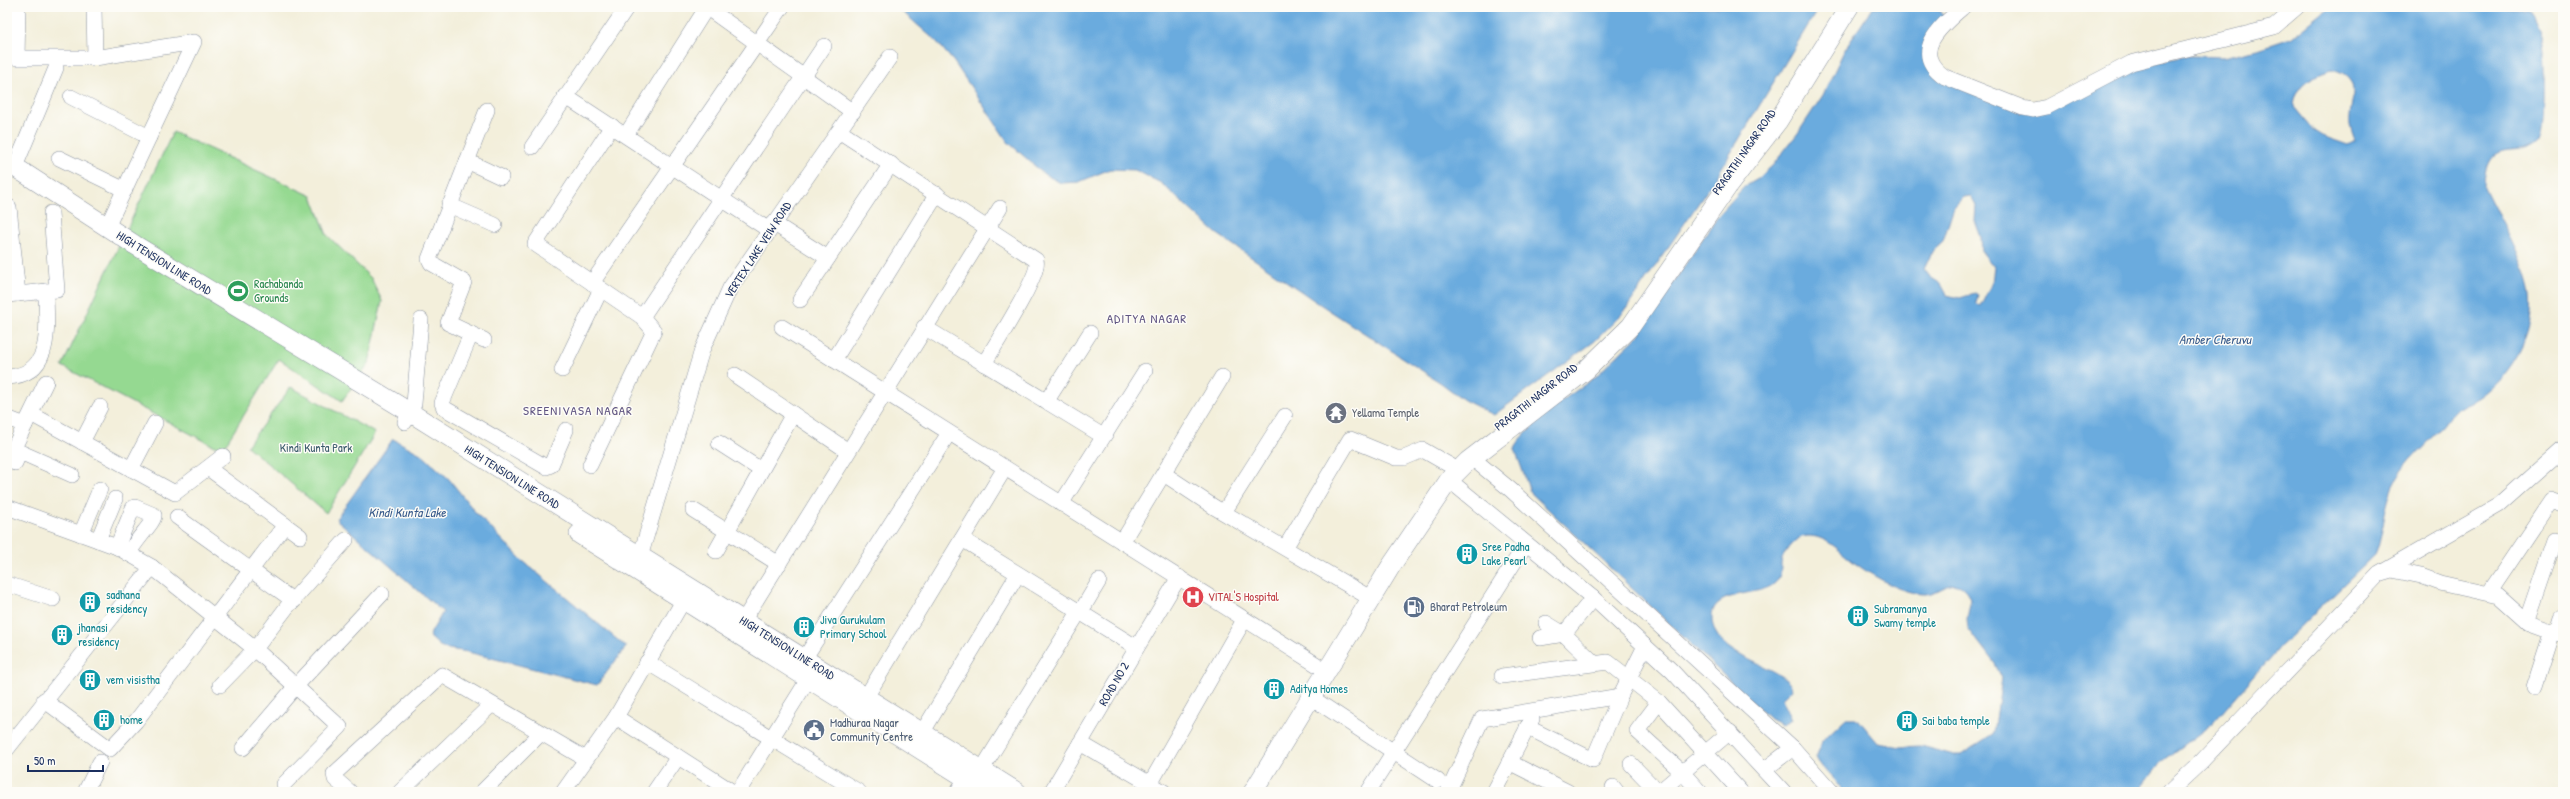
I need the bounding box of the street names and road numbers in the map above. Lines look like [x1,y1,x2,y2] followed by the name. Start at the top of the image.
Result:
[1708,105,1780,198] street label: PRAGATHI NAGAR ROAD
[720,198,795,301] street label: VERTEX LAKE VEIW ROAD
[113,226,215,299] street label: HIGH TENSION LINE ROAD
[1491,359,1581,434] street label: PRAGATHI NAGAR ROAD
[461,440,563,513] street label: HIGH TENSION LINE ROAD
[736,611,838,684] street label: HIGH TENSION LINE ROAD
[1094,658,1133,709] street label: ROAD NO 2

